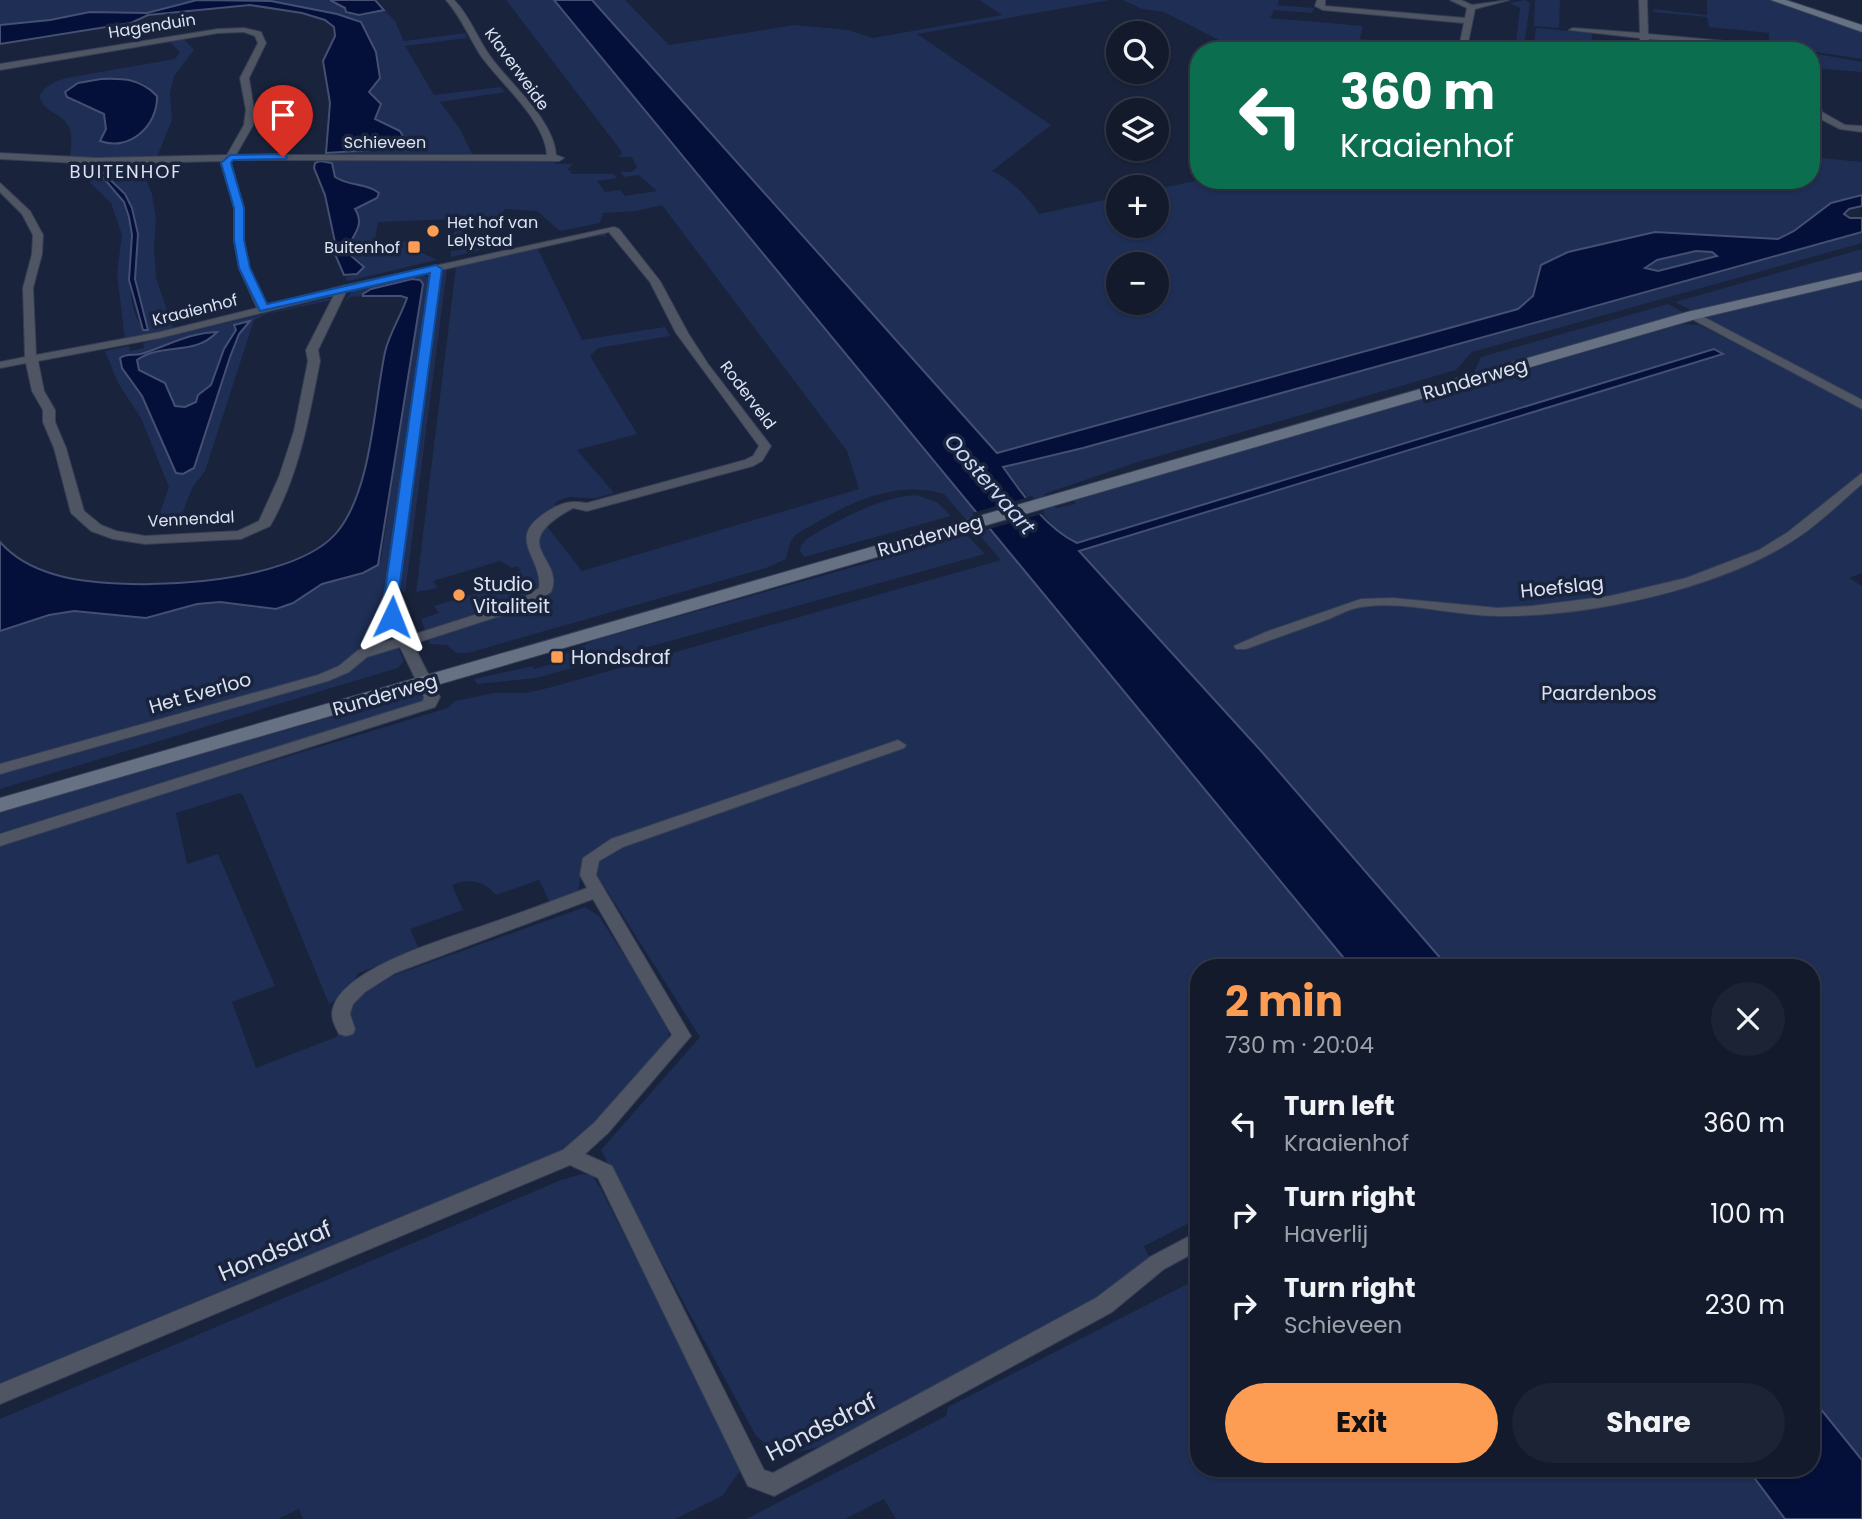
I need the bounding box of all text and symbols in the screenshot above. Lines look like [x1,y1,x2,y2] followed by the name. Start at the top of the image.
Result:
[107,8,197,44] street label: Hagenduin
[1106,21,1169,315] map controls
[1106,21,1169,84] button: search
[479,23,555,115] street label: Klaverweide
[1340,58,1495,126] text: 360 m
[1225,70,1316,161] icon: left
[253,85,313,157] pin
[264,96,302,134] icon: arrive
[1106,98,1169,161] button: layers
[1340,123,1514,168] text: Kraaienhof
[344,131,426,154] street label: Schieveen
[70,159,182,184] district label: BUITENHOF
[1106,175,1169,238] button: +
[447,211,538,252] place label: Het hof van Lelystad
[425,223,441,239] marker: Het hof van Lelystad
[324,236,400,259] place label: Buitenhof
[406,239,422,255] marker: Buitenhof
[1106,252,1169,315] button: −
[150,288,240,332] street label: Kraaienhof
[1419,351,1531,407] street label: Runderweg
[715,356,781,434] street label: Roderveld
[938,427,1042,541] water label: Oostervaart
[147,505,235,533] street label: Vennendal
[874,508,986,564] street label: Runderweg
[1519,569,1605,605] street label: Hoefslag
[473,571,550,620] place label: Studio Vitaliteit
[355,580,429,654] position arrow
[451,587,467,603] marker: Studio Vitaliteit
[571,644,670,671] place label: Hondsdraf
[549,649,565,665] marker: Hondsdraf
[146,666,254,720] street label: Het Everloo
[329,667,441,723] street label: Runderweg
[1541,680,1657,707] park label: Paardenbos
[1225,972,1343,1031] text: 2 min
[1711,982,1785,1056] button: close
[1225,1029,1374,1061] text: 730 m · 20:04
[1284,1088,1395,1124] text: Turn left
[1225,1105,1263,1143] icon: left
[1703,1105,1785,1141] text: 360 m
[1284,1127,1409,1159] text: Kraaienhof
[1284,1179,1416,1215] text: Turn right
[1225,1196,1263,1234] icon: right
[1710,1196,1785,1232] text: 100 m
[213,1213,337,1289] street label: Hondsdraf
[1284,1218,1368,1250] text: Haverlij
[1284,1270,1416,1306] text: Turn right
[1225,1287,1263,1325] icon: right
[1705,1287,1785,1323] text: 230 m
[1284,1309,1402,1341] text: Schieveen
[1225,1383,1498,1463] button: Exit
[1512,1383,1785,1463] button: Share
[760,1385,882,1469] street label: Hondsdraf

